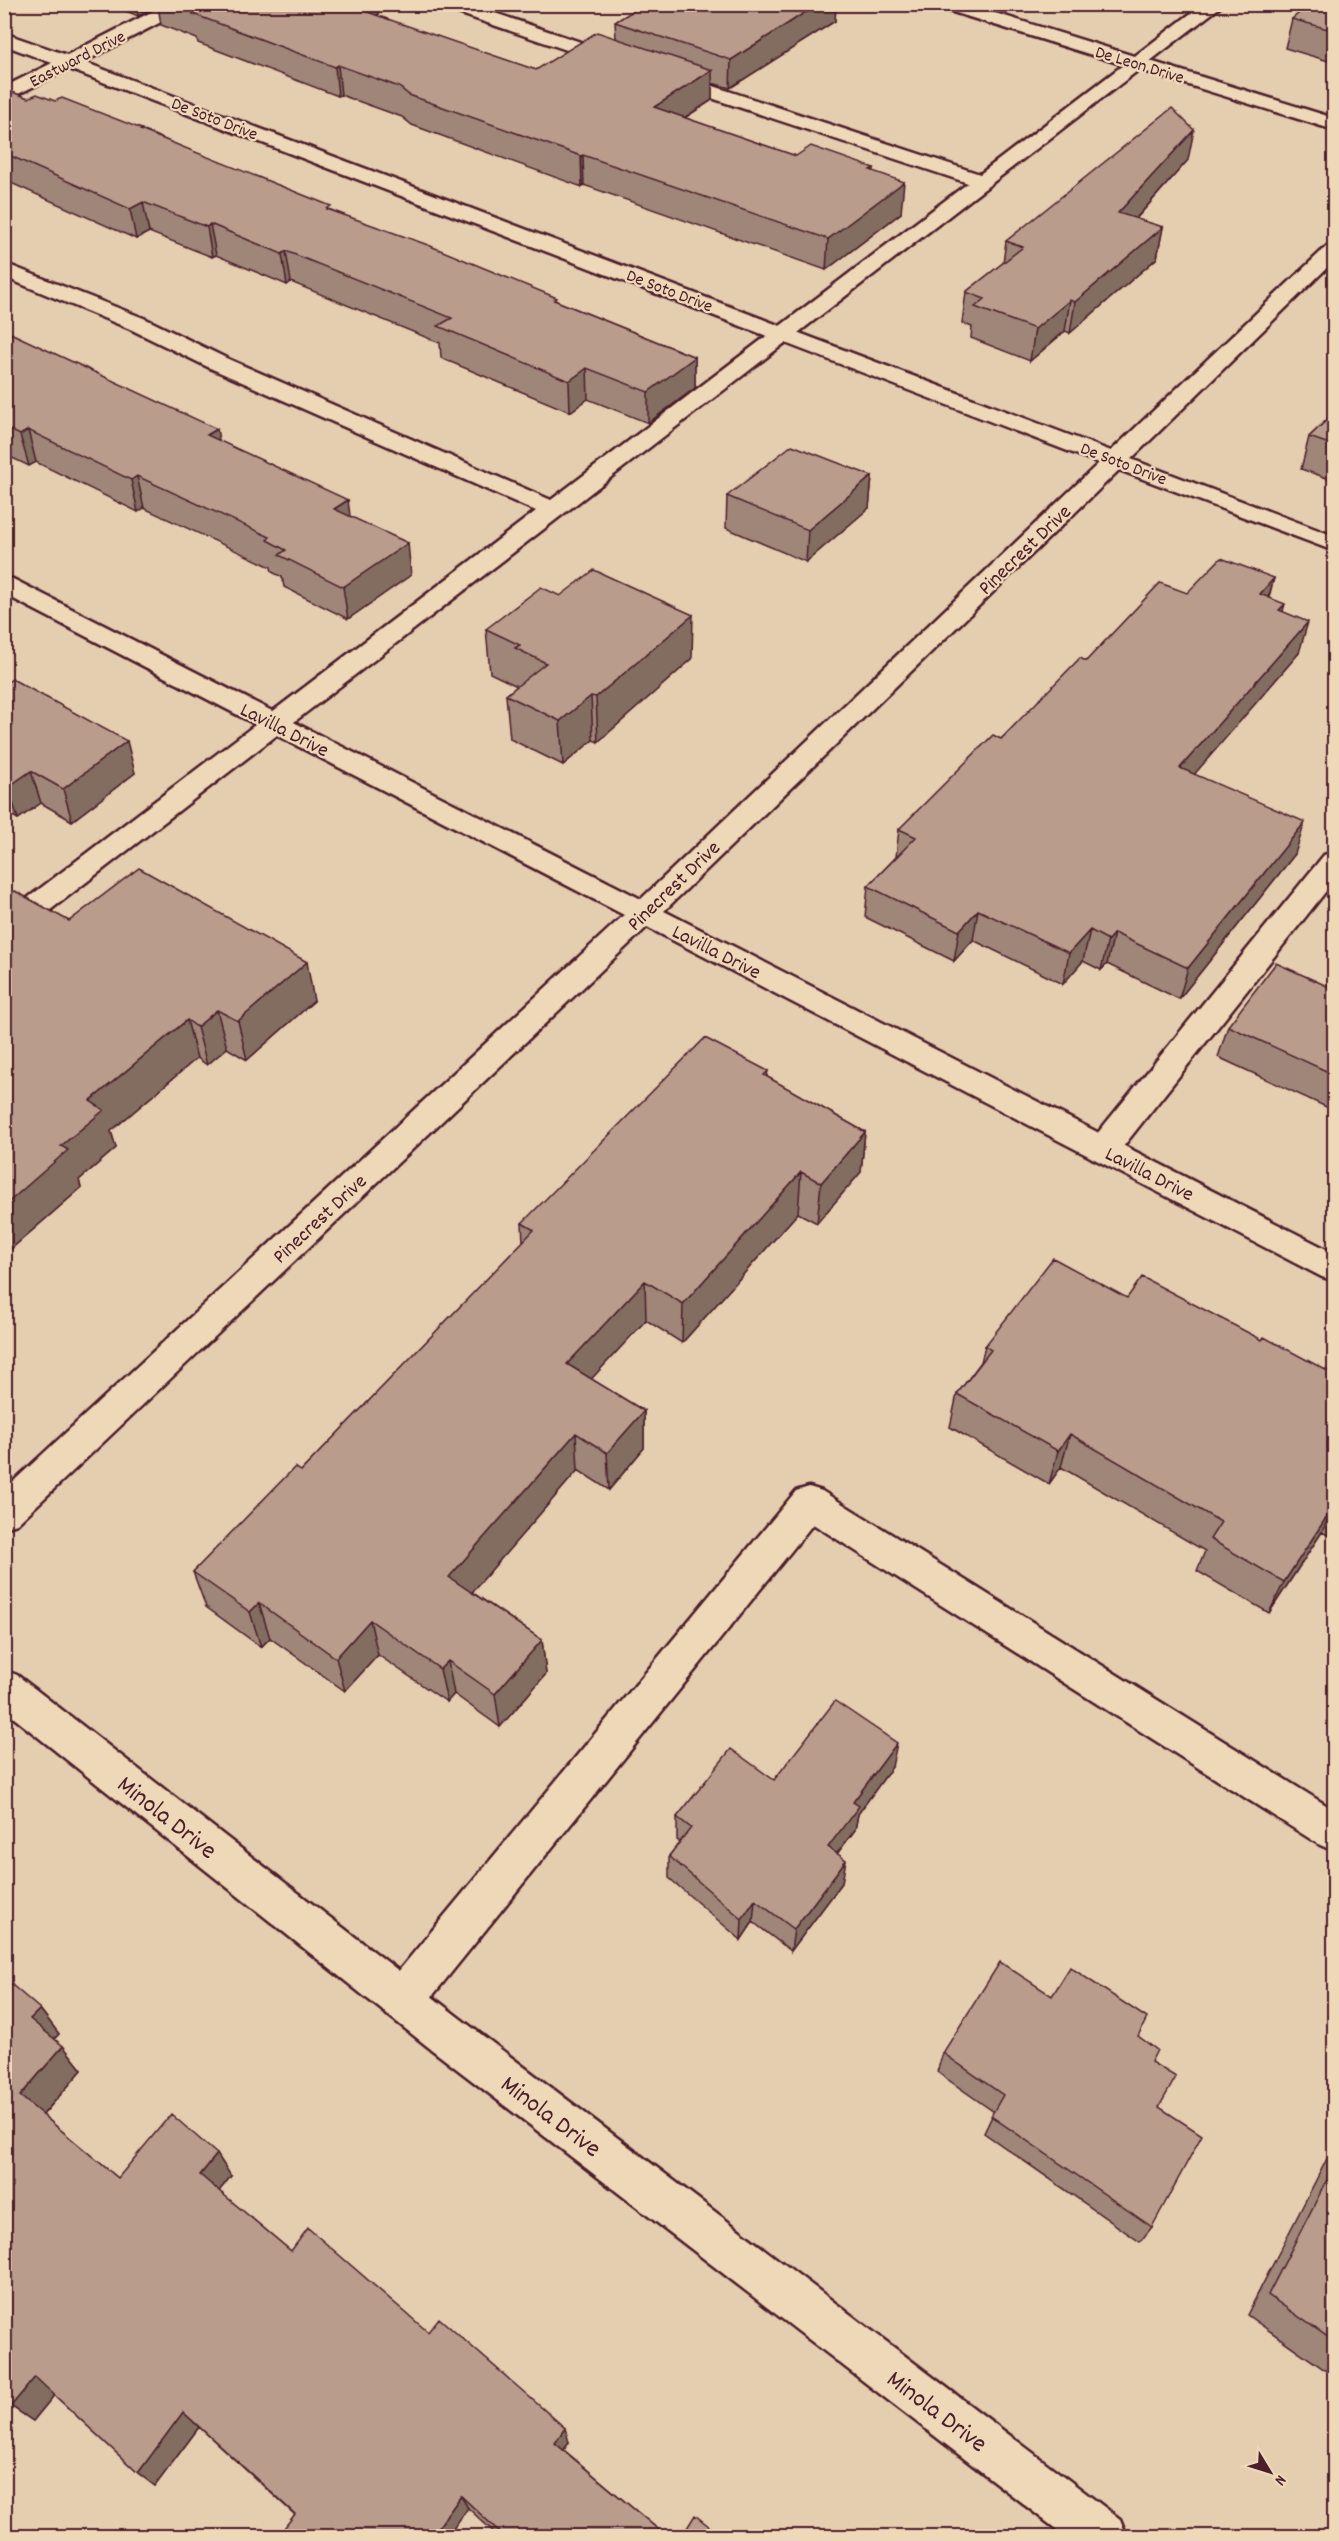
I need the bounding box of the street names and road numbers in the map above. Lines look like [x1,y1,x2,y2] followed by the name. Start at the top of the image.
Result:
[26,25,131,95] street label: Eastward Drive
[1092,41,1187,92] street label: De Leon Drive
[167,92,261,148] street label: De Soto Drive
[622,264,716,320] street label: De Soto Drive
[1076,437,1170,493] street label: De Soto Drive
[973,499,1080,604] street label: Pinecrest Drive
[234,696,333,767] street label: Lavilla Drive
[622,835,729,940] street label: Pinecrest Drive
[666,918,765,989] street label: Lavilla Drive
[1099,1140,1198,1211] street label: Lavilla Drive
[267,1168,375,1272] street label: Pinecrest Drive
[108,1768,224,1870] street label: Minola Drive
[492,2068,608,2168] street label: Minola Drive
[878,2363,994,2463] street label: Minola Drive

